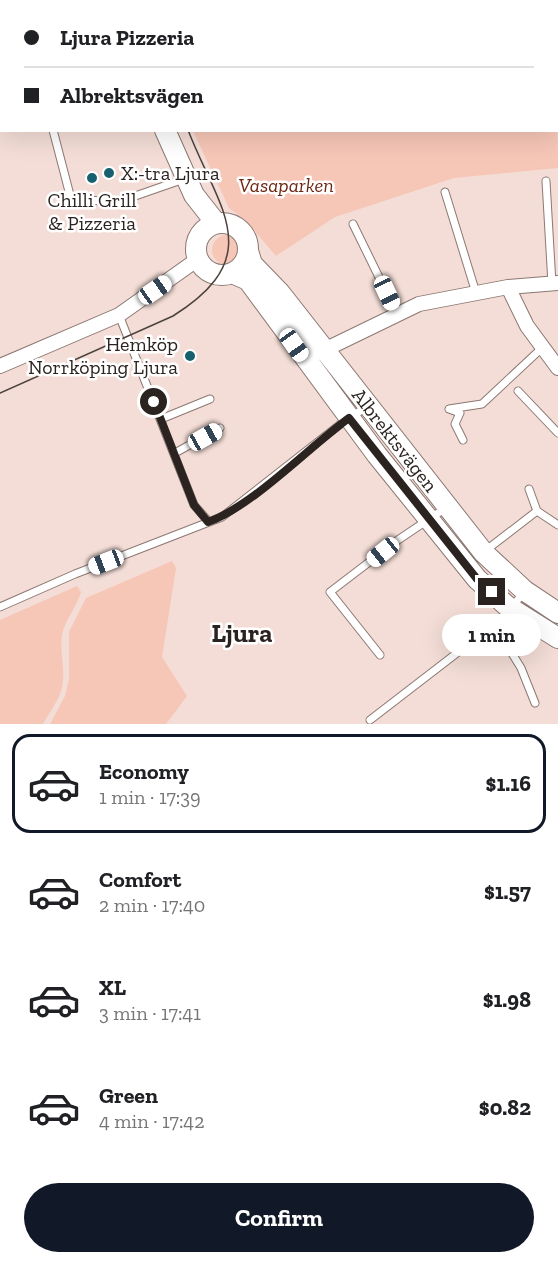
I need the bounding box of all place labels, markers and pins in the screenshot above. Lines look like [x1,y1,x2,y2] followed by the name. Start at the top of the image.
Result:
[121,161,220,185] place label: X:-tra Ljura
[102,166,116,180] marker: X:-tra Ljura
[85,171,99,185] marker: Chilli Grill & Pizzeria
[48,188,136,235] place label: Chilli Grill & Pizzeria
[28,332,178,379] place label: Hemköp Norrköping Ljura
[183,349,197,363] marker: Hemköp Norrköping Ljura

